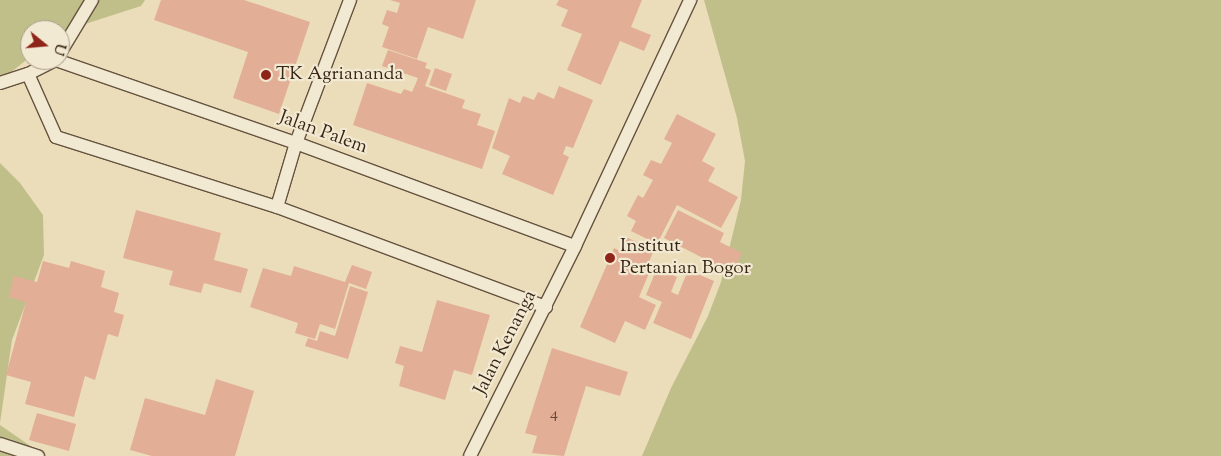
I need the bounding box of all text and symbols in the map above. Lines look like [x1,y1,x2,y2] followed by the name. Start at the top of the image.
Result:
[20,20,70,70] north arrow
[47,41,70,57] text: U
[276,64,403,86] place label: TK Agriananda
[260,69,272,81] marker: TK Agriananda
[276,106,370,160] street label: Jalan Palem
[620,236,751,280] place label: Institut Pertanian Bogor
[604,252,616,264] marker: Institut Pertanian Bogor
[470,287,542,399] street label: Jalan Kenanga
[550,405,558,425] house number: 4

